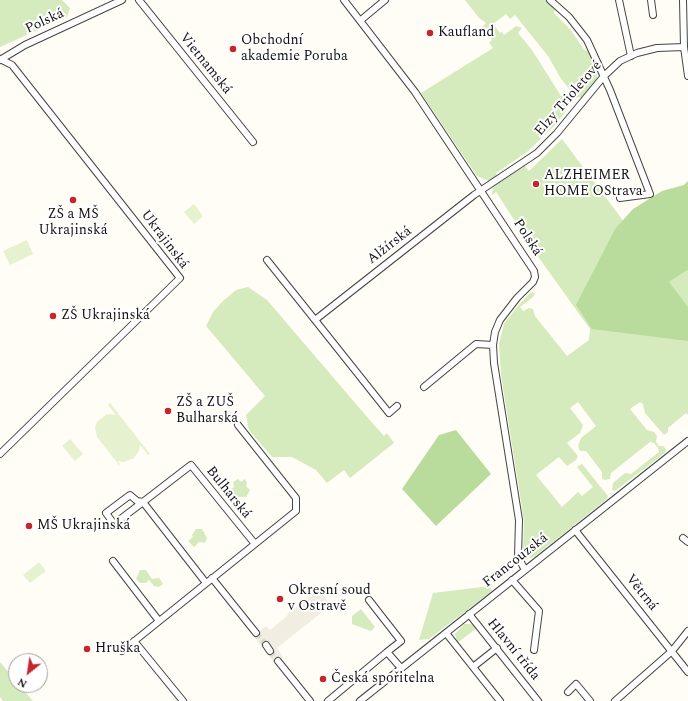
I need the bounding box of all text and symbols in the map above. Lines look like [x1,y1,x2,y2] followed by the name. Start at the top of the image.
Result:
[23,6,67,38] street label: Polská
[438,25,494,41] place label: Kaufland
[425,28,435,38] marker: Kaufland
[175,30,235,98] street label: Vietnamská
[241,33,348,66] place label: Obchodní akademie Poruba
[228,44,238,54] marker: Obchodní akademie Poruba
[532,58,606,140] street label: Elzy Trioletové
[544,168,643,200] place label: ALZHEIMER HOME OStrava
[531,179,541,189] marker: ALZHEIMER HOME OStrava
[68,195,78,205] marker: ZŠ a MŠ Ukrajinská
[39,207,107,240] place label: ZŠ a MŠ Ukrajinská
[137,207,191,273] street label: Ukrajinská
[509,216,545,260] street label: Polská
[364,223,416,269] street label: Alžírská
[61,308,150,324] place label: ZŠ Ukrajinská
[48,311,58,321] marker: ZŠ Ukrajinská
[176,395,238,428] place label: ZŠ a ZUŠ Bulharská
[163,406,173,416] marker: ZŠ a ZUŠ Bulharská
[202,464,254,522] street label: Bulharská
[37,518,130,534] place label: MŠ Ukrajinská
[24,521,34,531] marker: MŠ Ukrajinská
[480,530,552,592] street label: Francouzská
[621,571,661,615] street label: Větrná
[288,583,371,616] place label: Okresní soud v Ostravě
[275,594,285,604] marker: Okresní soud v Ostravě
[483,616,543,684] street label: Hlavní třída
[95,641,140,657] place label: Hruška
[82,644,92,654] marker: Hruška
[8,653,48,693] north arrow
[331,671,434,687] place label: Česká spořitelna
[14,673,30,693] text: N
[318,674,328,684] marker: Česká spořitelna

